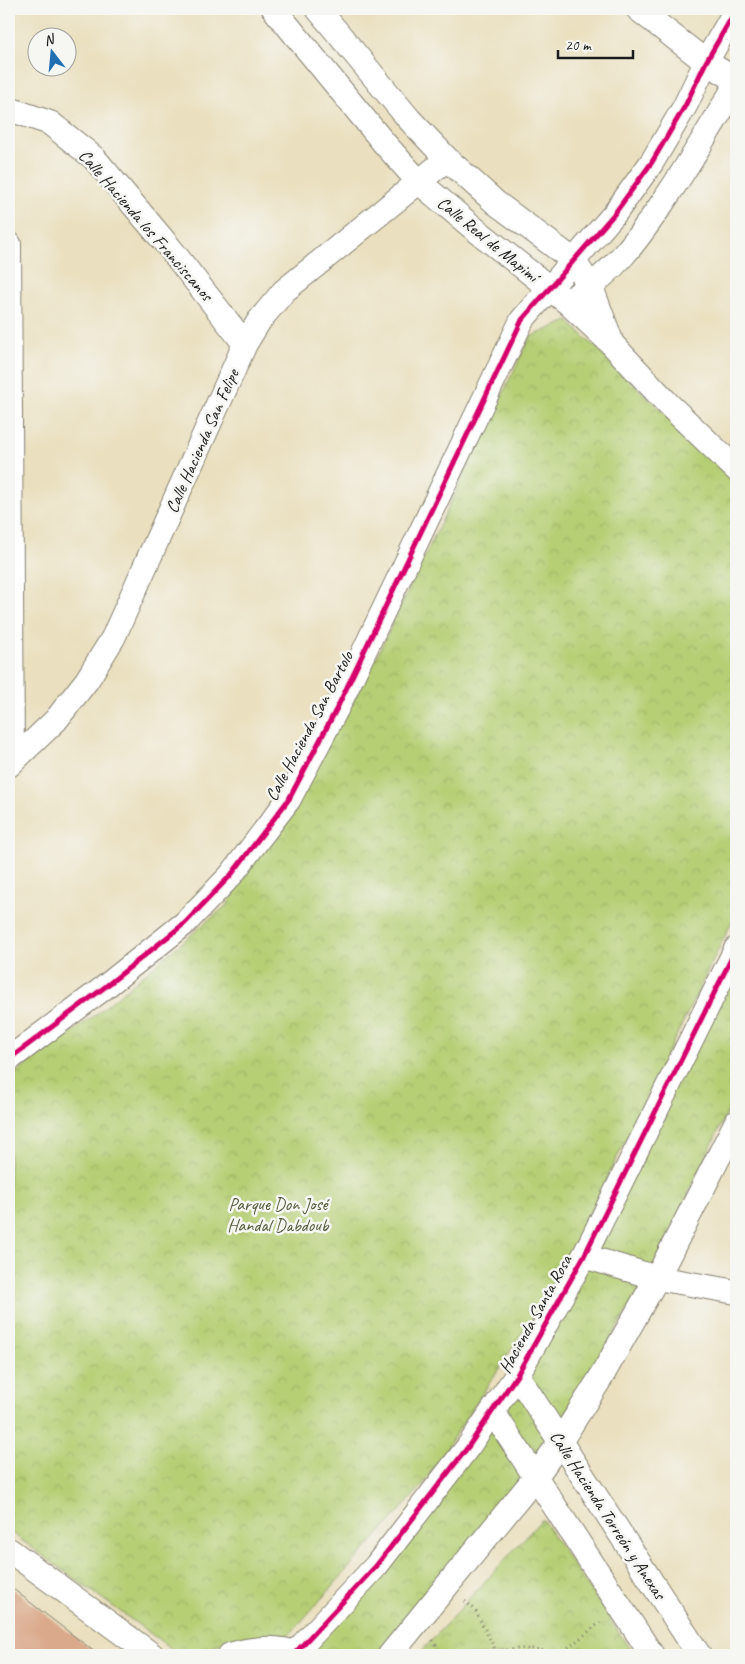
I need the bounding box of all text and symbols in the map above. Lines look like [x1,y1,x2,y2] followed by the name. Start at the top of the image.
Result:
[28,28,78,78] north arrow
[558,28,632,60] scale bar
[42,30,57,49] text: N
[565,36,592,55] text: 20 m
[74,145,219,307] street label: Calle Hacienda los Franciscanos
[433,191,546,289] street label: Calle Real de Mapimí
[160,365,244,516] street label: Calle Hacienda San Felipe
[260,646,359,805] street label: Calle Hacienda San Bartolo
[227,1193,331,1236] park label: Parque Don José Handal Dabdoub
[494,1250,577,1377] street label: Hacienda Santa Rosa
[545,1427,672,1605] street label: Calle Hacienda Torreón y Anexas

